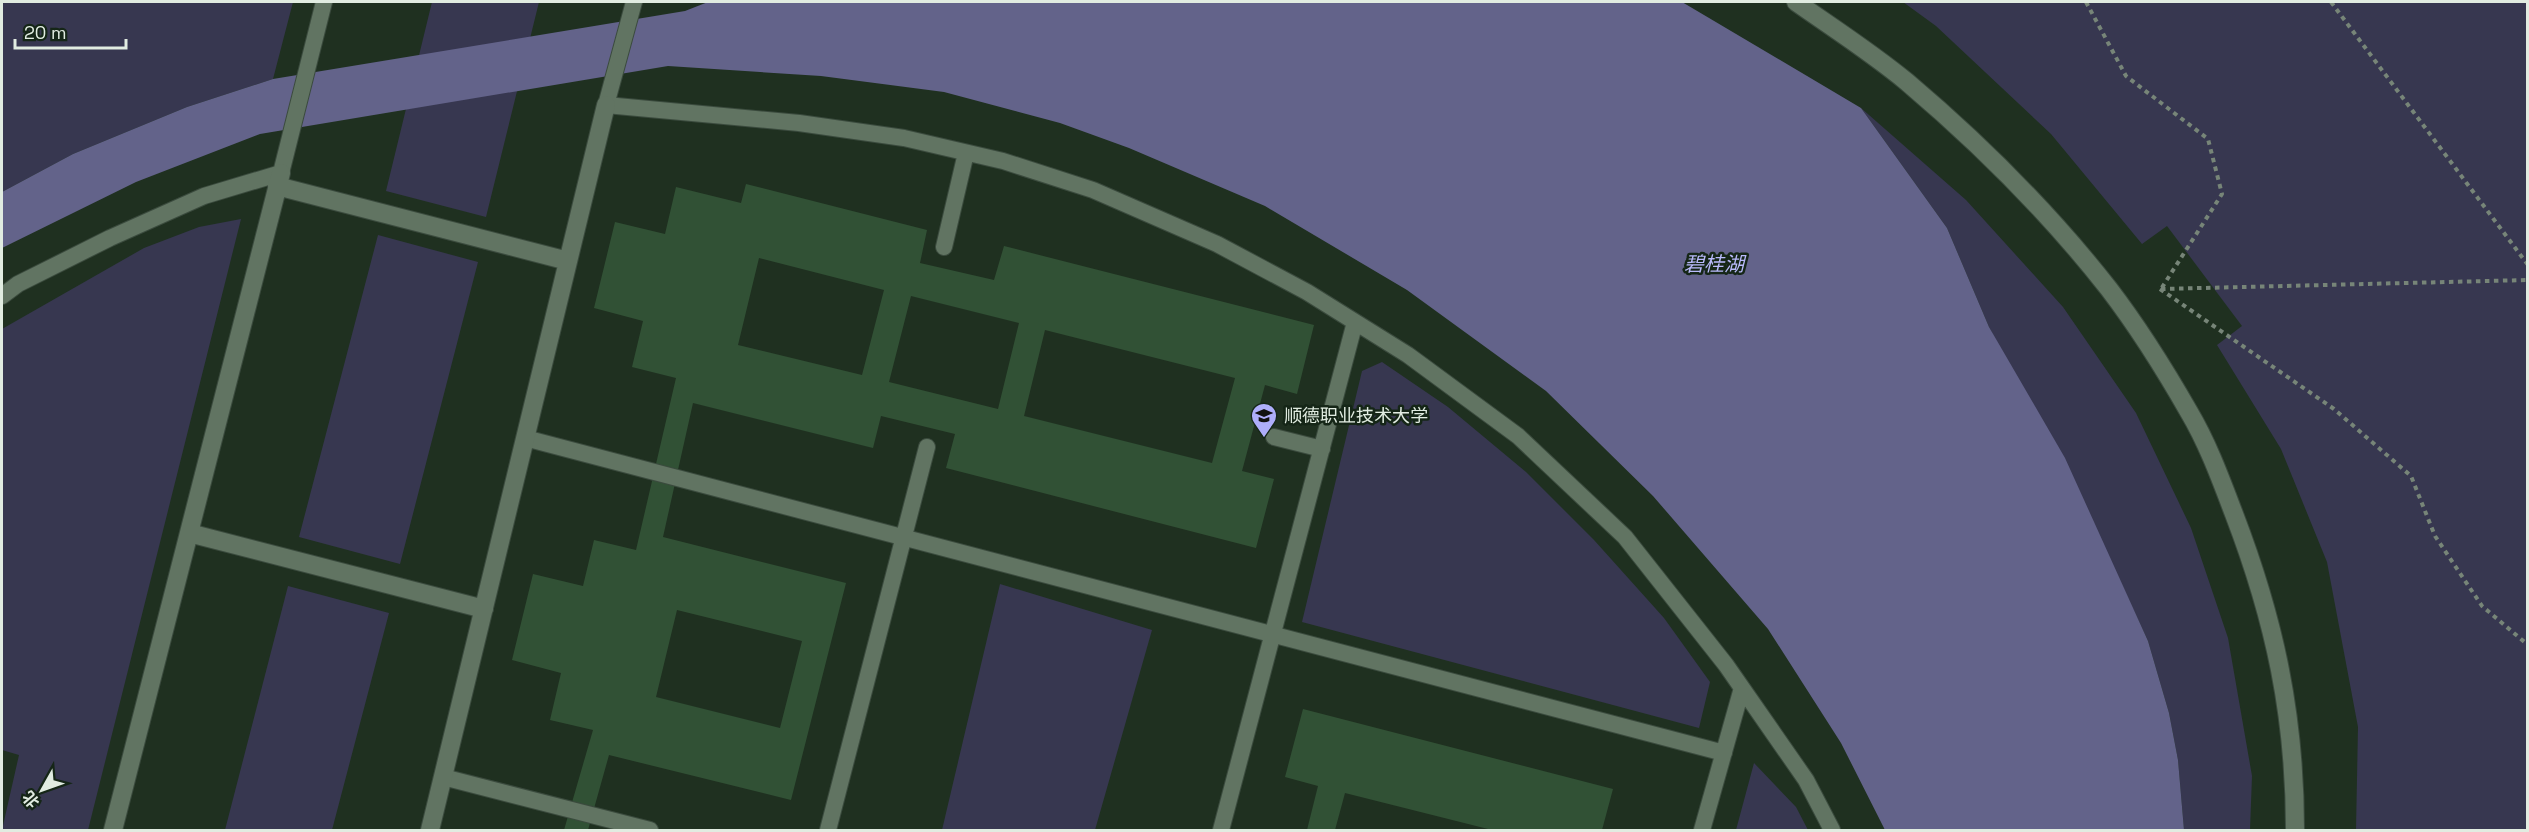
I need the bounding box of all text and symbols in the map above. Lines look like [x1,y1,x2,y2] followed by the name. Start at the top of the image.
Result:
[15,12,126,50] scale bar
[24,21,67,44] text: 20 m
[1684,251,1747,277] water label: 碧桂湖
[1249,401,1279,439] school or university icon: 顺德职业技术大学
[1284,404,1428,427] place label: 顺德职业技术大学
[12,760,72,820] north arrow
[18,786,44,812] text: 北

